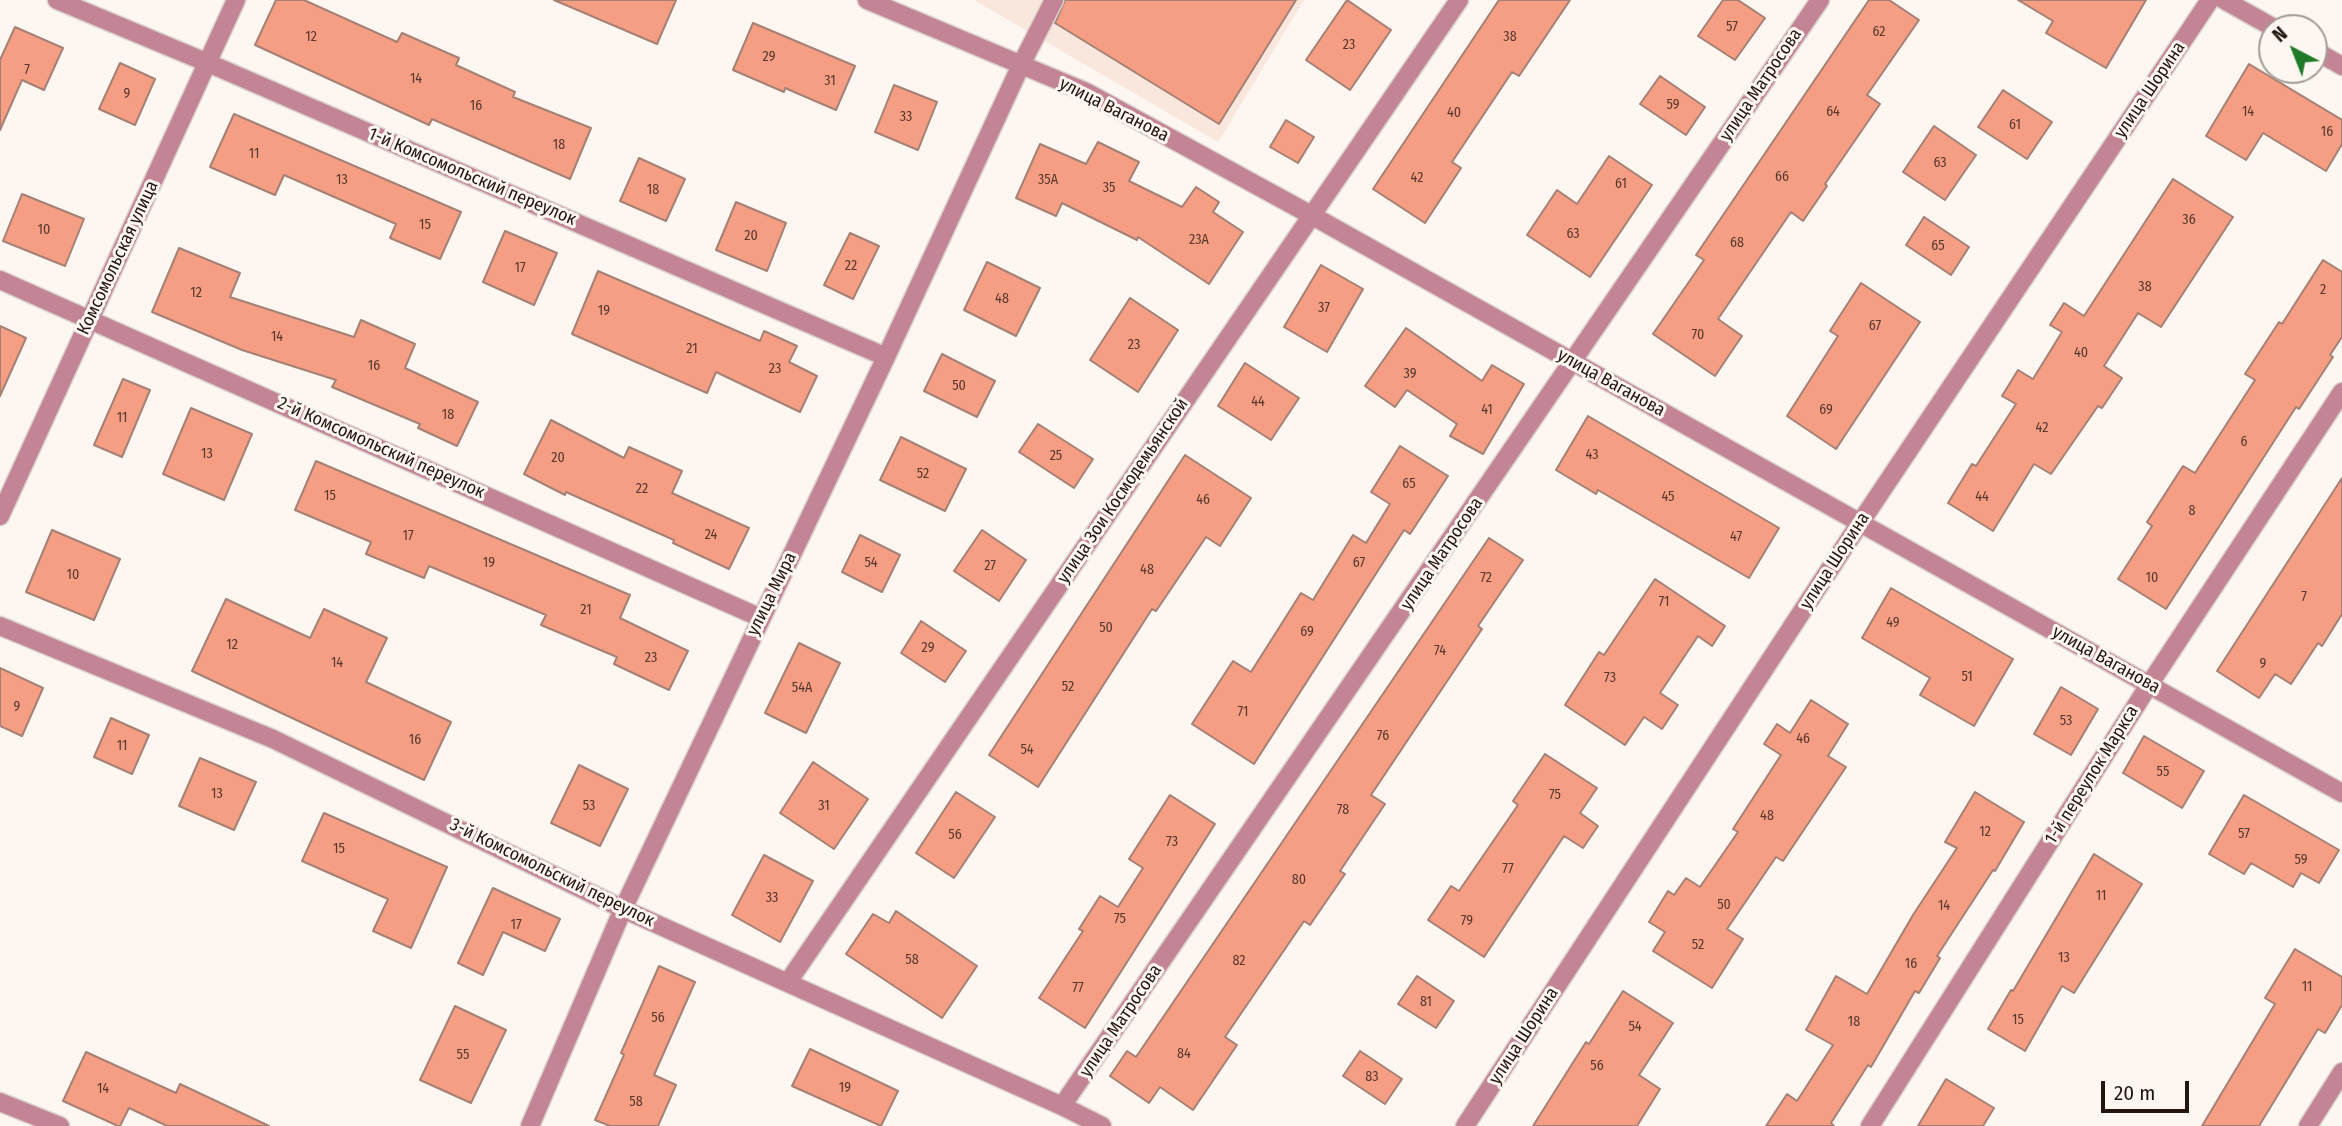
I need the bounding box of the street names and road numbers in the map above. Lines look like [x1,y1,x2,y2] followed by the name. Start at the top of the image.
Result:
[1715,24,1807,146] street label: улица Матросова
[2110,38,2190,142] street label: улица Шорина
[1056,73,1172,147] street label: улица Ваганова
[365,123,579,231] street label: 1-й Комсомольский переулок
[73,178,163,338] street label: Комсомольская улица
[1553,344,1669,422] street label: улица Ваганова
[274,392,488,504] street label: 2-й Комсомольский переулок
[1053,394,1193,588] street label: улица Зои Космодемьянской
[1396,493,1488,615] street label: улица Матросова
[1796,508,1874,614] street label: улица Шорина
[743,549,801,639] street label: улица Мира
[2048,621,2164,699] street label: улица Ваганова
[2041,702,2143,848] street label: 1-й переулок Маркса
[446,814,658,932] street label: 3-й Комсомольский переулок
[1075,960,1167,1082] street label: улица Матросова
[1485,983,1563,1089] street label: улица Шорина

